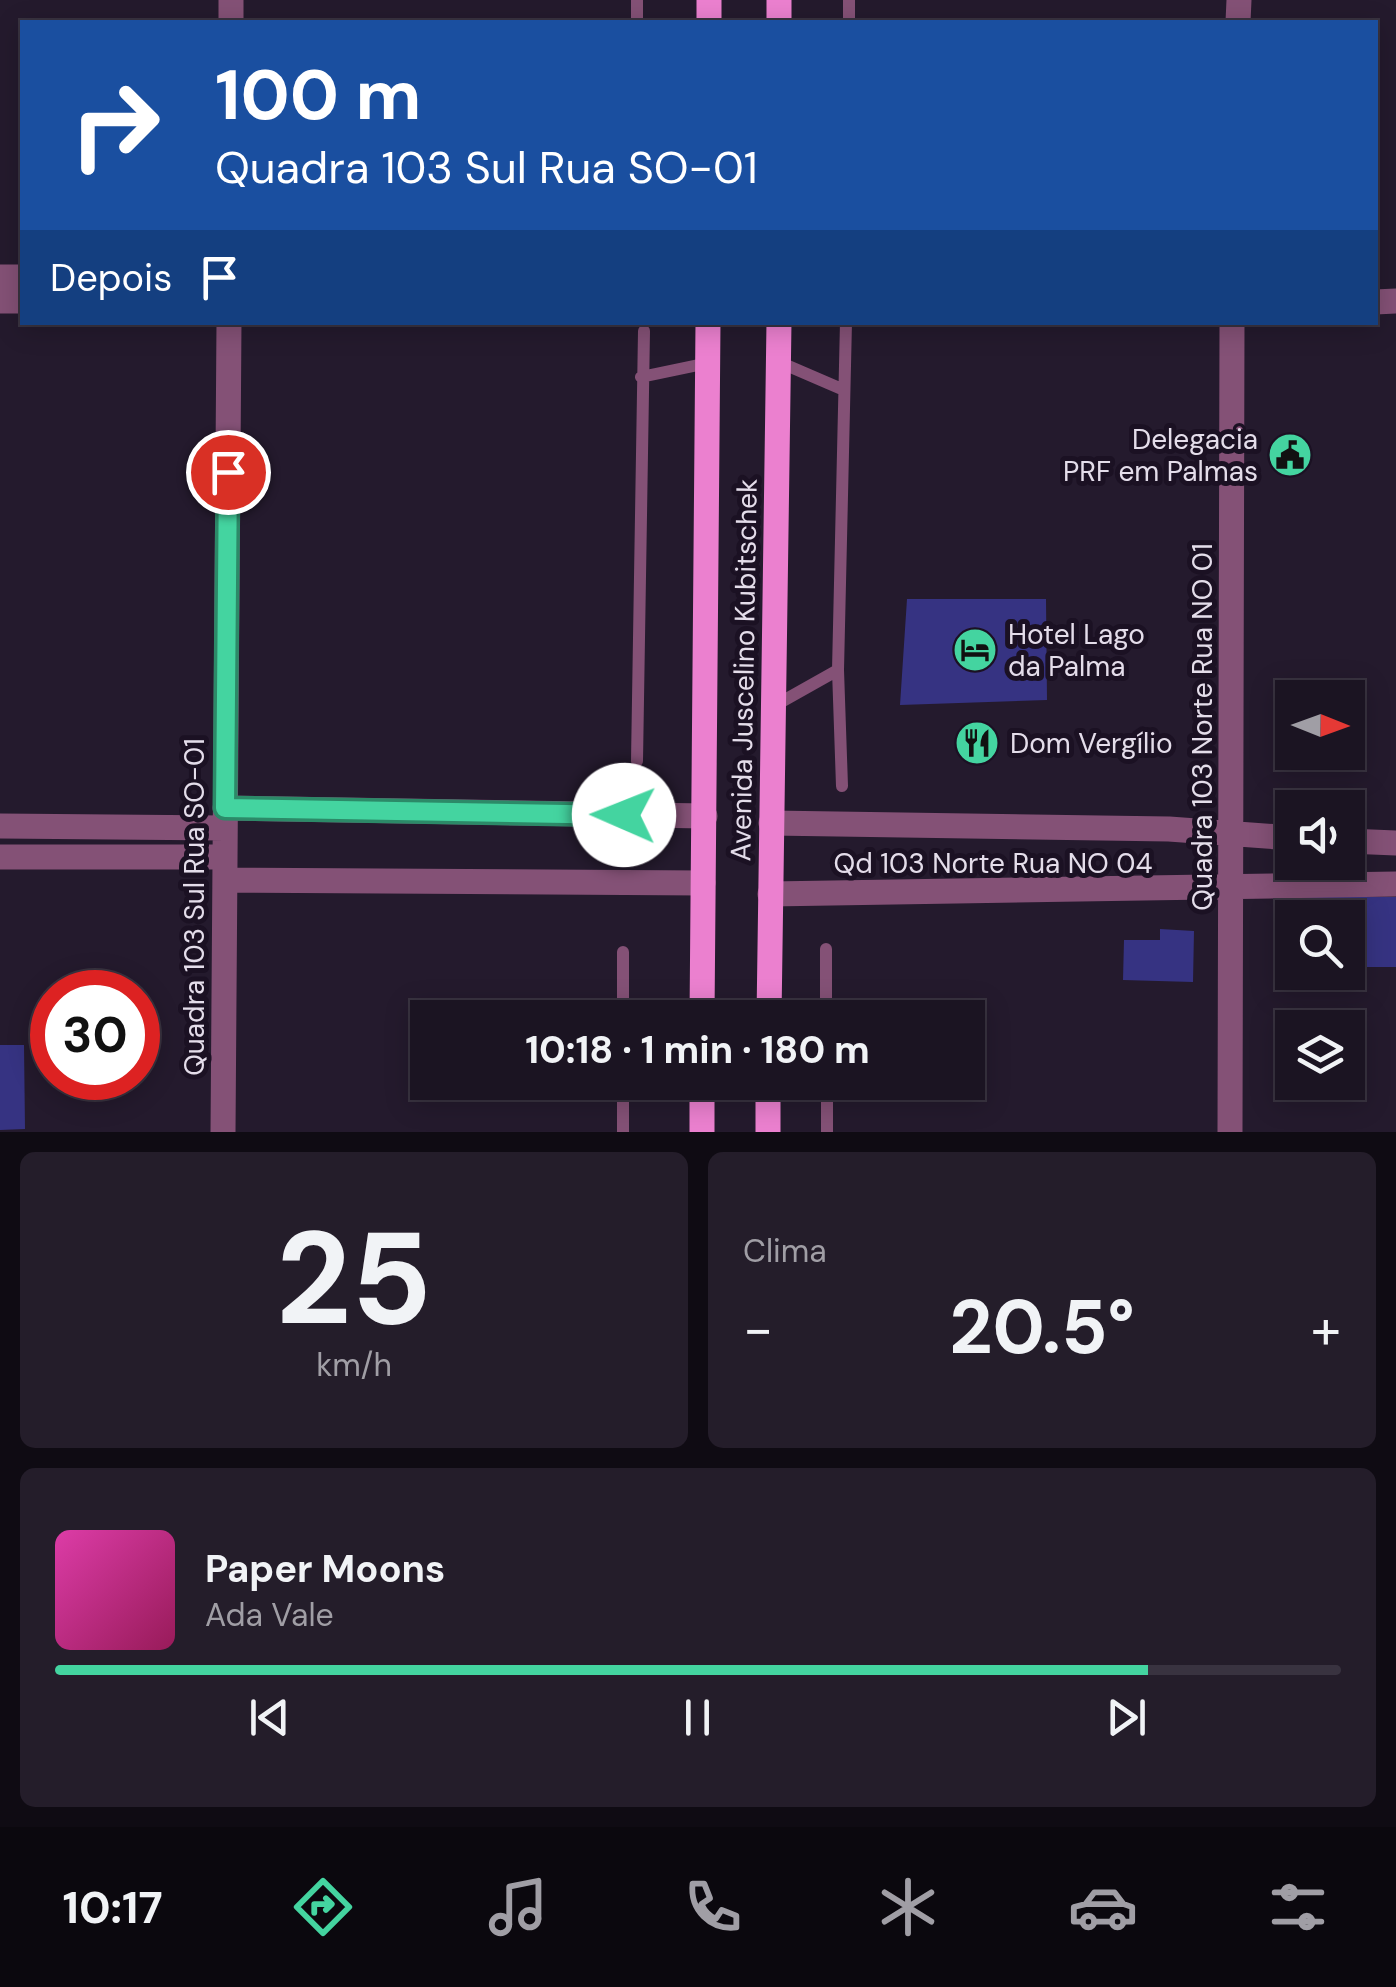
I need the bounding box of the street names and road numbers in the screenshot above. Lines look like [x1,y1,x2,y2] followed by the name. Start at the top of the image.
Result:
[722,478,766,862] street label: Avenida Juscelino Kubitschek
[1184,543,1221,911] street label: Quadra 103 Norte Rua NO 01
[176,738,213,1076] street label: Quadra 103 Sul Rua SO-01
[834,845,1152,882] street label: Qd 103 Norte Rua NO 04

